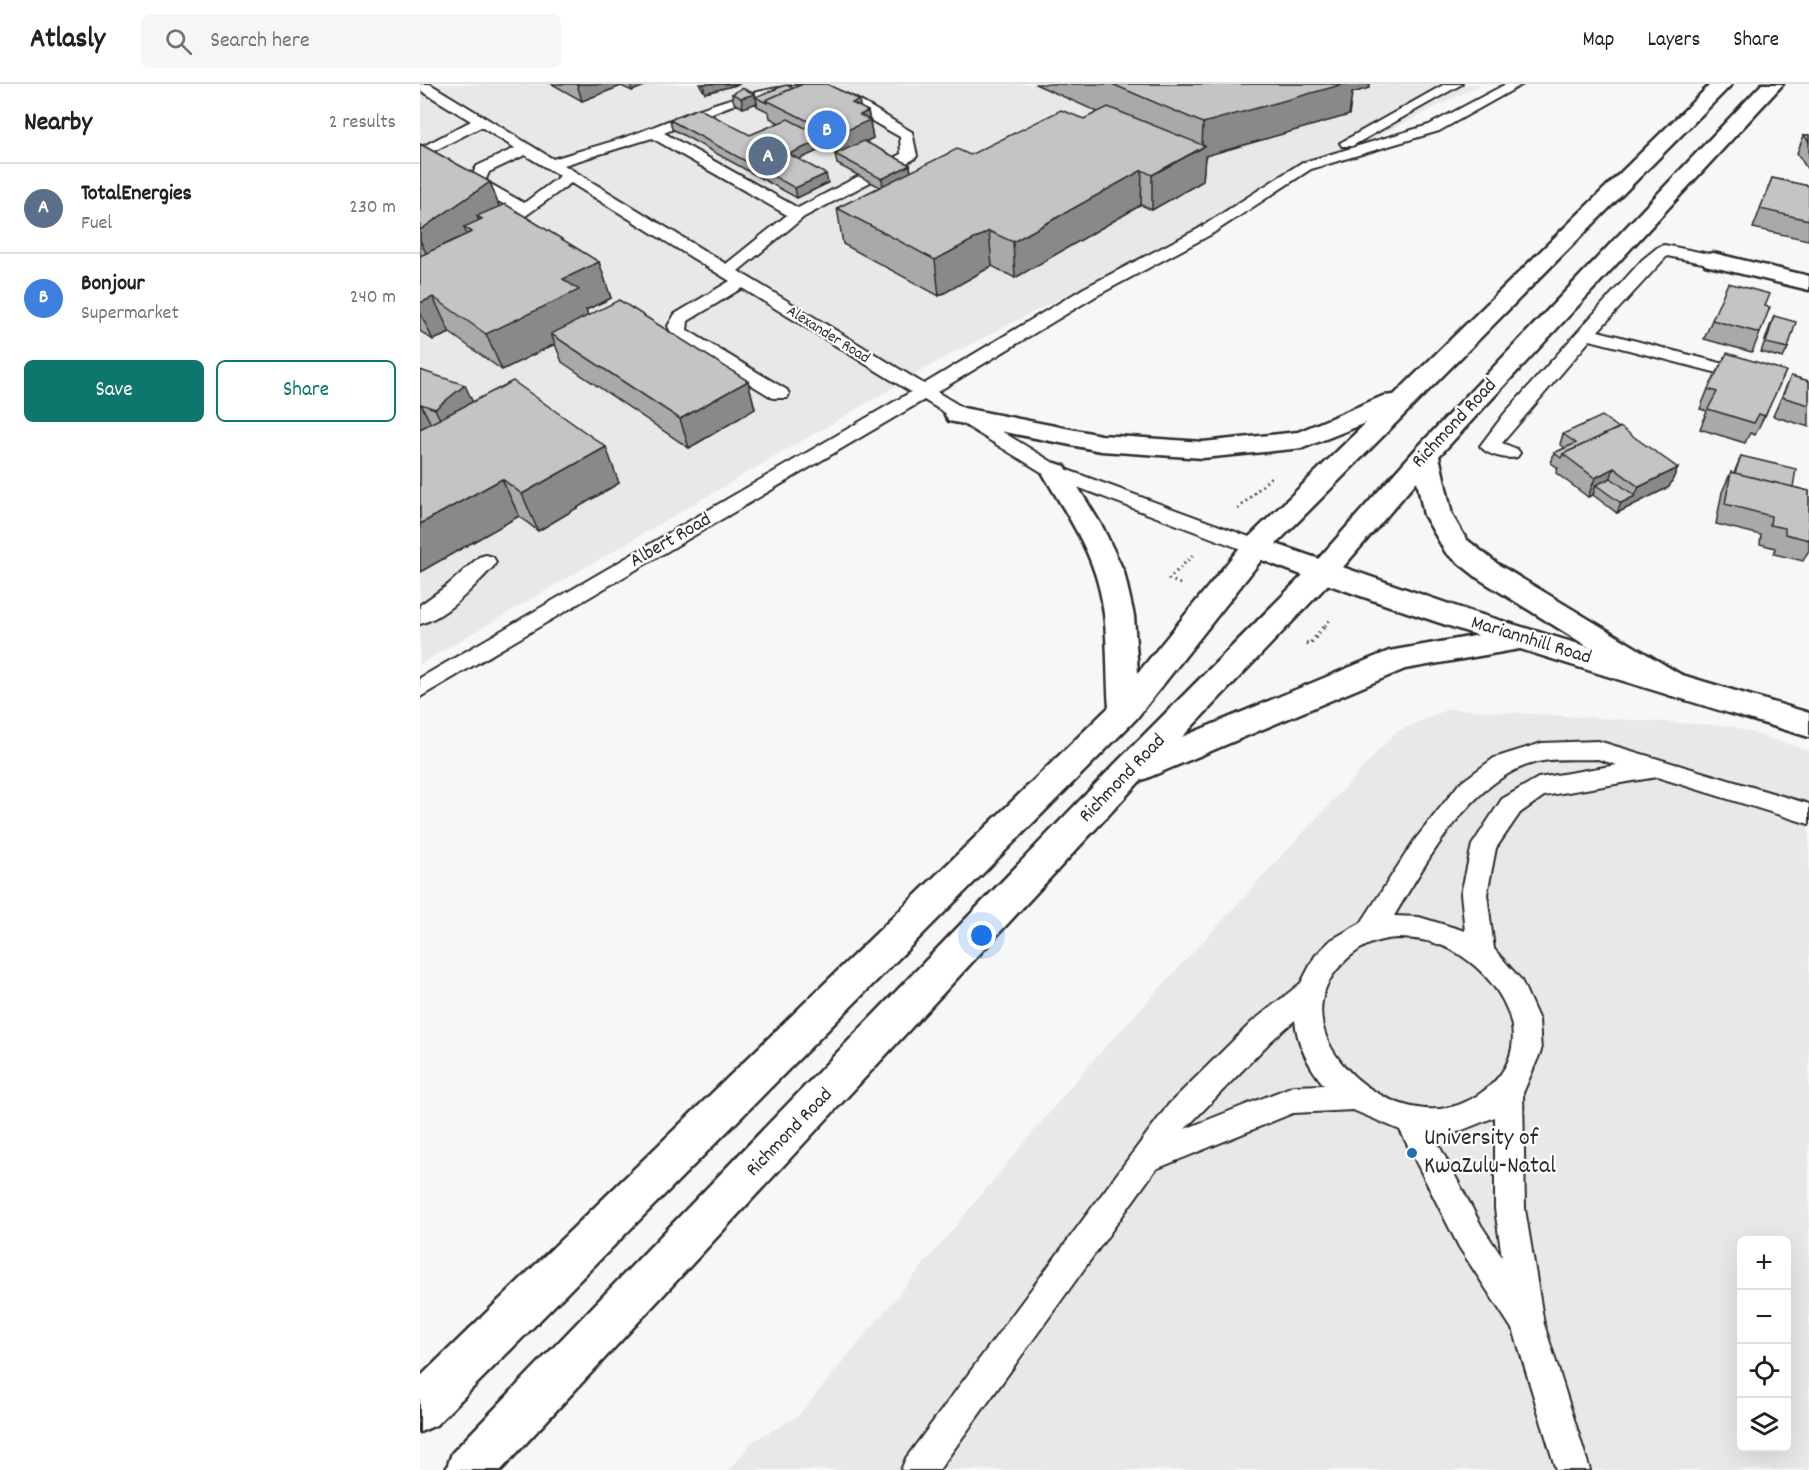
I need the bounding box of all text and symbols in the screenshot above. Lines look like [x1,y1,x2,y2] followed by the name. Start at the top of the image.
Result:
[141,14,561,68] search box
[30,21,105,61] text: Atlasly
[162,25,195,58] icon: search
[210,26,310,57] text: Search here
[1583,26,1614,56] text: Map
[1647,26,1700,56] text: Layers
[1733,26,1779,56] text: Share
[24,105,92,142] text: Nearby
[808,108,846,152] pin: B
[329,109,396,137] text: 2 results
[748,134,788,178] pin: A
[81,179,192,210] text: TotalEnergies
[38,194,49,222] text: A
[349,194,396,222] text: 230 m
[81,210,112,238] text: Fuel
[81,269,145,300] text: Bonjour
[39,284,48,312] text: B
[350,284,396,312] text: 240 m
[81,300,179,328] text: Supermarket
[782,300,874,370] street label: Alexander Road
[24,360,204,422] button: Save
[216,360,396,422] button: Share
[1406,373,1504,475] street label: Richmond Road
[625,506,717,576] street label: Albert Road
[1467,609,1595,673] street label: Mariannhill Road
[1073,728,1173,830] street label: Richmond Road
[967,921,996,950] your location
[740,1082,840,1184] street label: Richmond Road
[1424,1122,1556,1184] place label: University of KwaZulu-Natal
[1405,1146,1419,1160] marker: University of KwaZulu-Natal
[1737,1236,1791,1452] map controls
[1737,1236,1791,1290] button: +
[1737,1290,1791,1344] button: −
[1737,1344,1791,1398] button: locate
[1737,1398,1791,1452] button: layers

